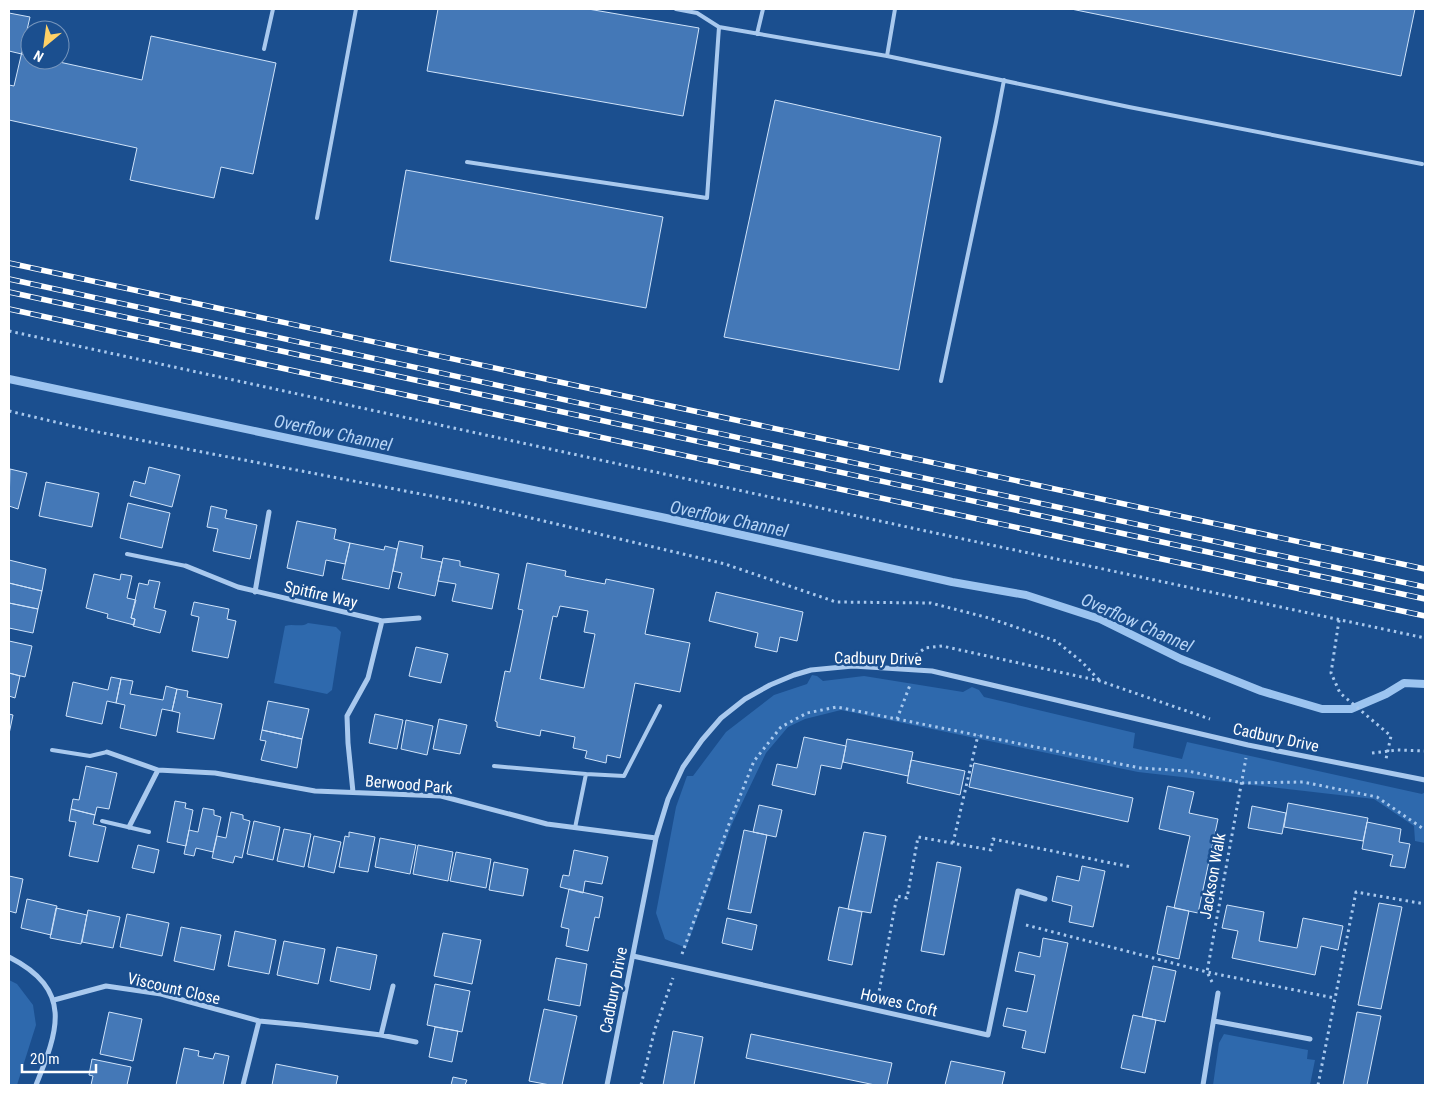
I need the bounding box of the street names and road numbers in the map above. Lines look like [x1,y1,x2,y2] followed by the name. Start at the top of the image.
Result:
[282,577,360,612] street label: Spitfire Way
[834,648,922,669] street label: Cadbury Drive
[1231,719,1321,756] street label: Cadbury Drive
[364,771,454,798] street label: Berwood Park
[1196,831,1230,921] street label: Jackson Walk
[596,945,631,1035] street label: Cadbury Drive
[126,969,222,1008] street label: Viscount Close
[859,984,939,1021] street label: Howes Croft

